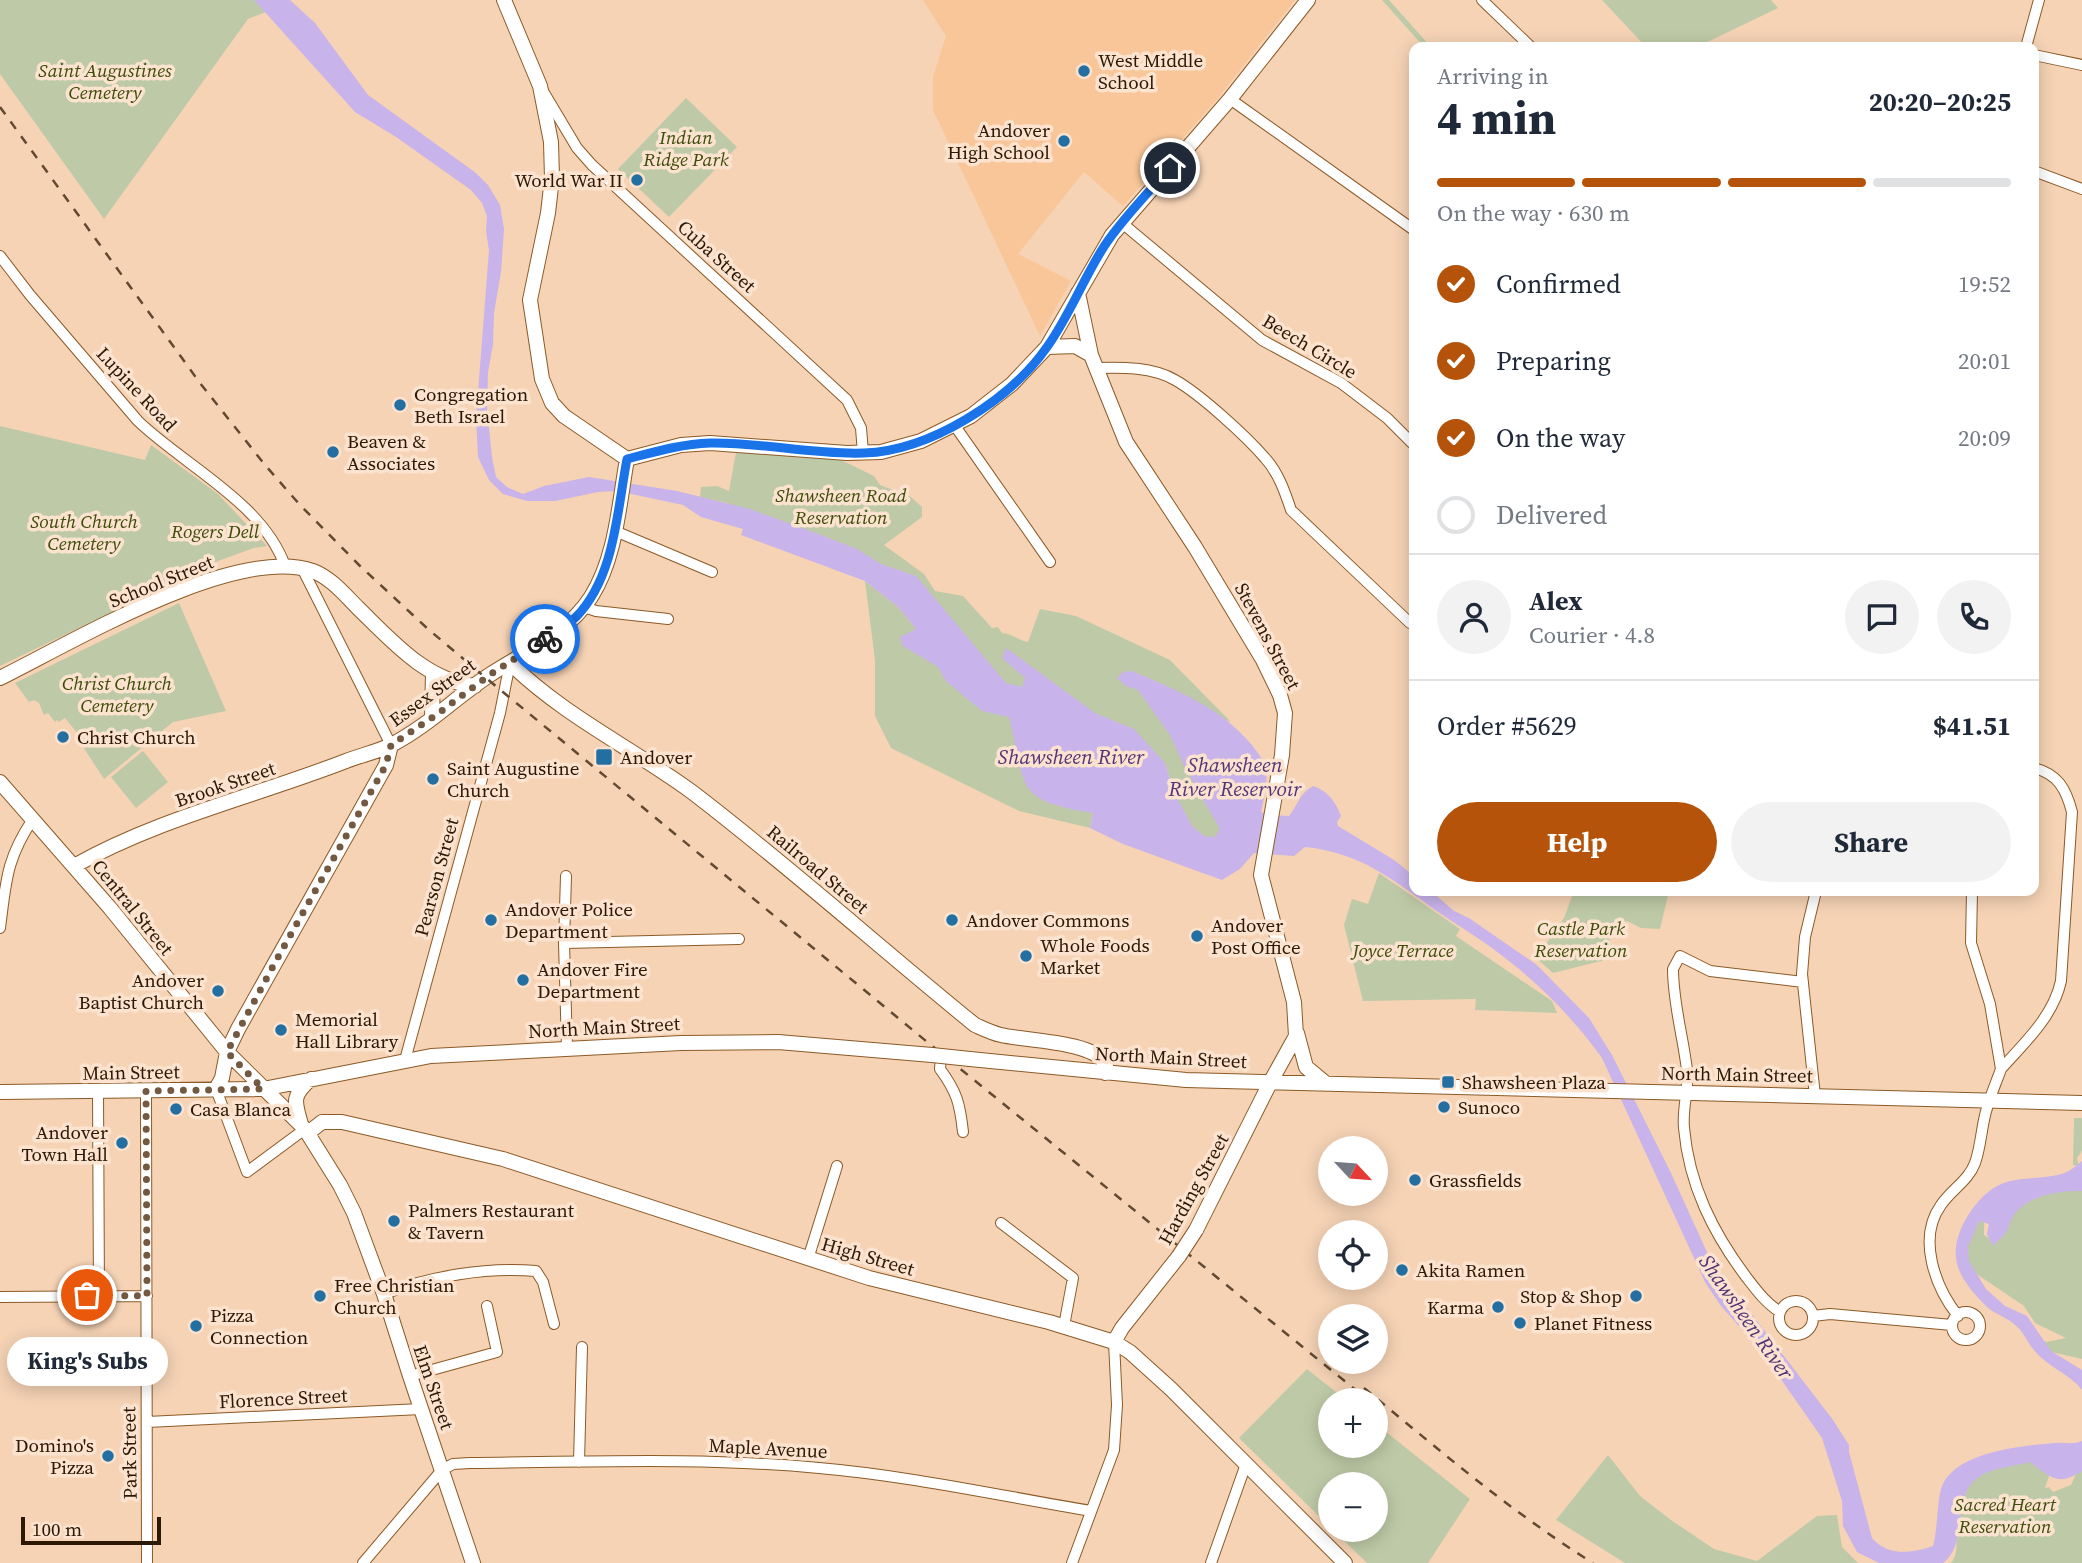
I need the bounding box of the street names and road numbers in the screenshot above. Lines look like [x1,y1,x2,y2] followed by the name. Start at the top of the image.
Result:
[672,214,762,299] street label: Cuba Street
[1258,308,1362,384] street label: Beech Circle
[91,341,183,437] street label: Lupine Road
[105,548,218,614] street label: School Street
[1229,578,1307,695] street label: Stevens Street
[383,651,481,732] street label: Essex Street
[171,754,279,813] street label: Brook Street
[408,814,464,939] street label: Pearson Street
[762,819,875,920] street label: Railroad Street
[86,854,180,961] street label: Central Street
[528,1010,681,1044] street label: North Main Street
[1095,1040,1248,1074] street label: North Main Street
[82,1058,181,1086] street label: Main Street
[1661,1060,1814,1088] street label: North Main Street
[1152,1128,1235,1249] street label: Harding Street
[819,1230,918,1282] street label: High Street
[407,1341,461,1434] street label: Elm Street
[218,1382,349,1414] street label: Florence Street
[115,1406,143,1499] street label: Park Street
[708,1432,828,1464] street label: Maple Avenue

